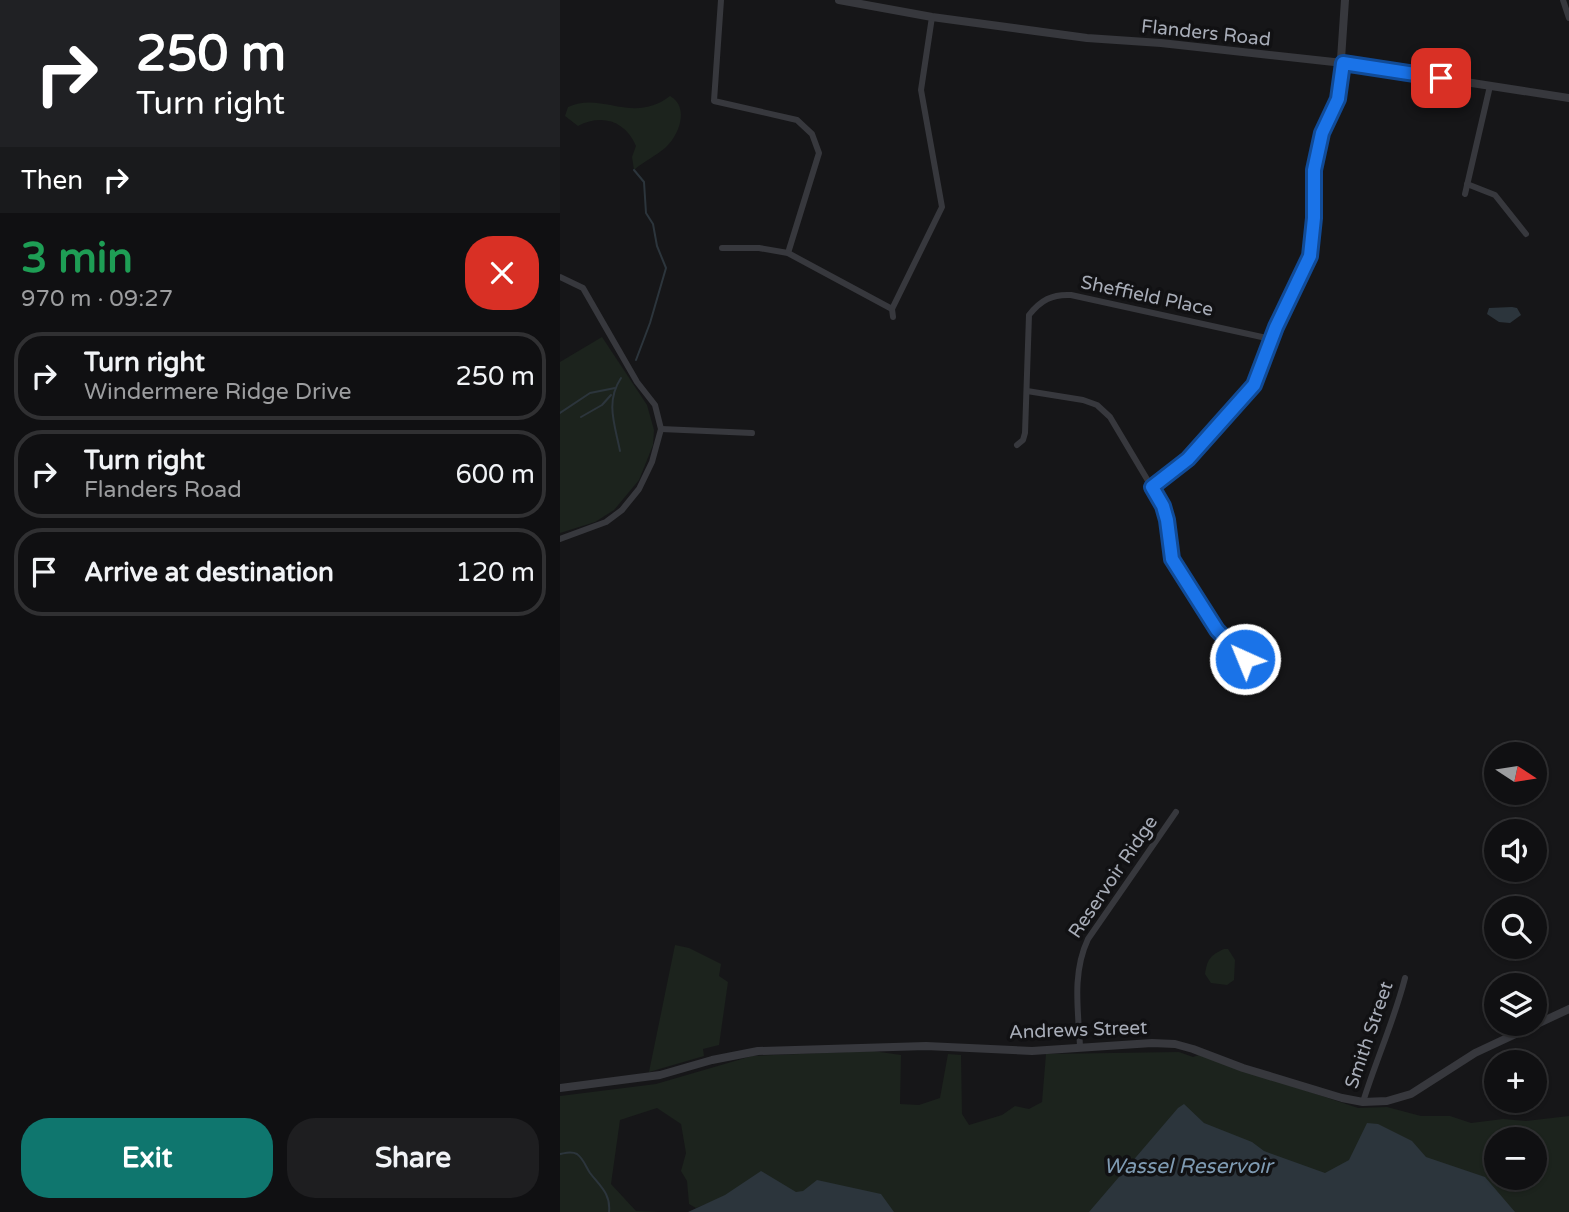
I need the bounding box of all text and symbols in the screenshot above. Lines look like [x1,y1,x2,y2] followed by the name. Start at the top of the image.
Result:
[1140,15,1272,51] street label: Flanders Road
[136,25,286,84] text: 250 m
[21,28,112,119] icon: right
[1411,48,1471,108] pin
[1422,59,1460,97] icon: arrive
[136,85,285,123] text: Turn right
[97,161,135,199] icon: right
[21,165,83,196] text: Then
[21,233,133,284] text: 3 min
[465,236,539,310] button: close
[1079,271,1215,321] street label: Sheffield Place
[21,285,173,313] text: 970 m · 09:27
[84,347,205,378] text: Turn right
[25,357,63,395] icon: right
[455,361,535,392] text: 250 m
[84,378,351,406] text: Windermere Ridge Drive
[84,445,205,476] text: Turn right
[25,455,63,493] icon: right
[455,459,535,490] text: 600 m
[84,476,242,504] text: Flanders Road
[25,553,63,591] icon: arrive
[84,557,334,588] text: Arrive at destination
[455,557,535,588] text: 120 m
[1208,622,1282,696] position arrow
[1484,742,1547,805] north arrow
[1484,742,1547,1190] map controls
[1064,812,1162,942] street label: Reservoir Ridge
[1484,819,1547,882] button: sound
[1484,896,1547,959] button: search
[1484,973,1547,1036] button: layers
[1340,979,1398,1091] street label: Smith Street
[1008,1017,1148,1043] street label: Andrews Street
[1484,1050,1547,1113] button: +
[21,1118,273,1198] button: Exit
[287,1118,539,1198] button: Share
[1484,1127,1547,1190] button: −
[1104,1154,1275,1179] water label: Wassel Reservoir

